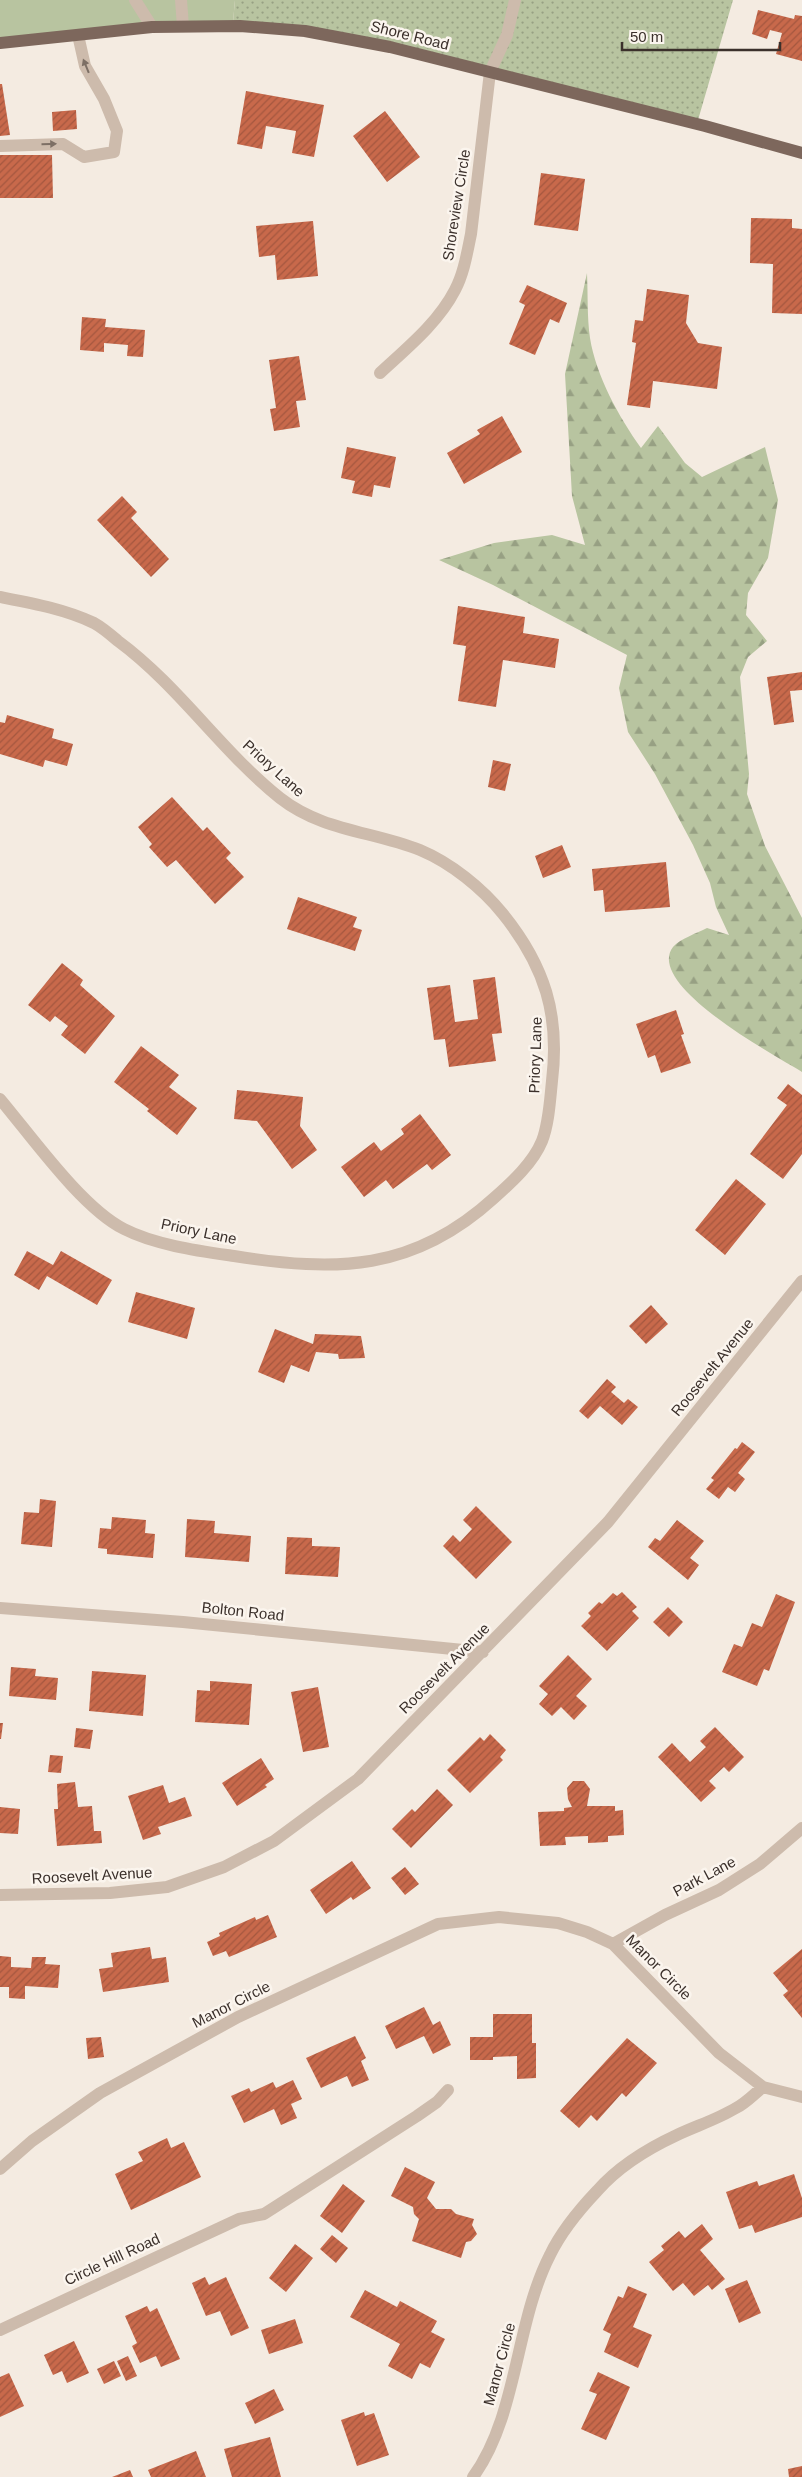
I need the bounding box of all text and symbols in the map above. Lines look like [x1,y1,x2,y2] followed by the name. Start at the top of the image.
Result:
[369,17,451,53] street label: Shore Road
[622,20,780,52] scale bar
[630,28,663,45] text: 50 m
[82,59,90,73] one-way arrow
[41,140,57,148] one-way arrow
[439,148,473,262] street label: Shoreview Circle
[240,736,308,800] street label: Priory Lane
[525,1016,545,1094] street label: Priory Lane
[160,1215,238,1247] street label: Priory Lane
[667,1315,757,1419] street label: Roosevelt Avenue
[201,1598,285,1624] street label: Bolton Road
[395,1619,493,1717] street label: Roosevelt Avenue
[670,1852,738,1900] street label: Park Lane
[31,1863,153,1887] street label: Roosevelt Avenue
[623,1931,695,2003] street label: Manor Circle
[189,1977,273,2031] street label: Manor Circle
[62,2229,162,2289] street label: Circle Hill Road
[480,2321,518,2407] street label: Manor Circle

